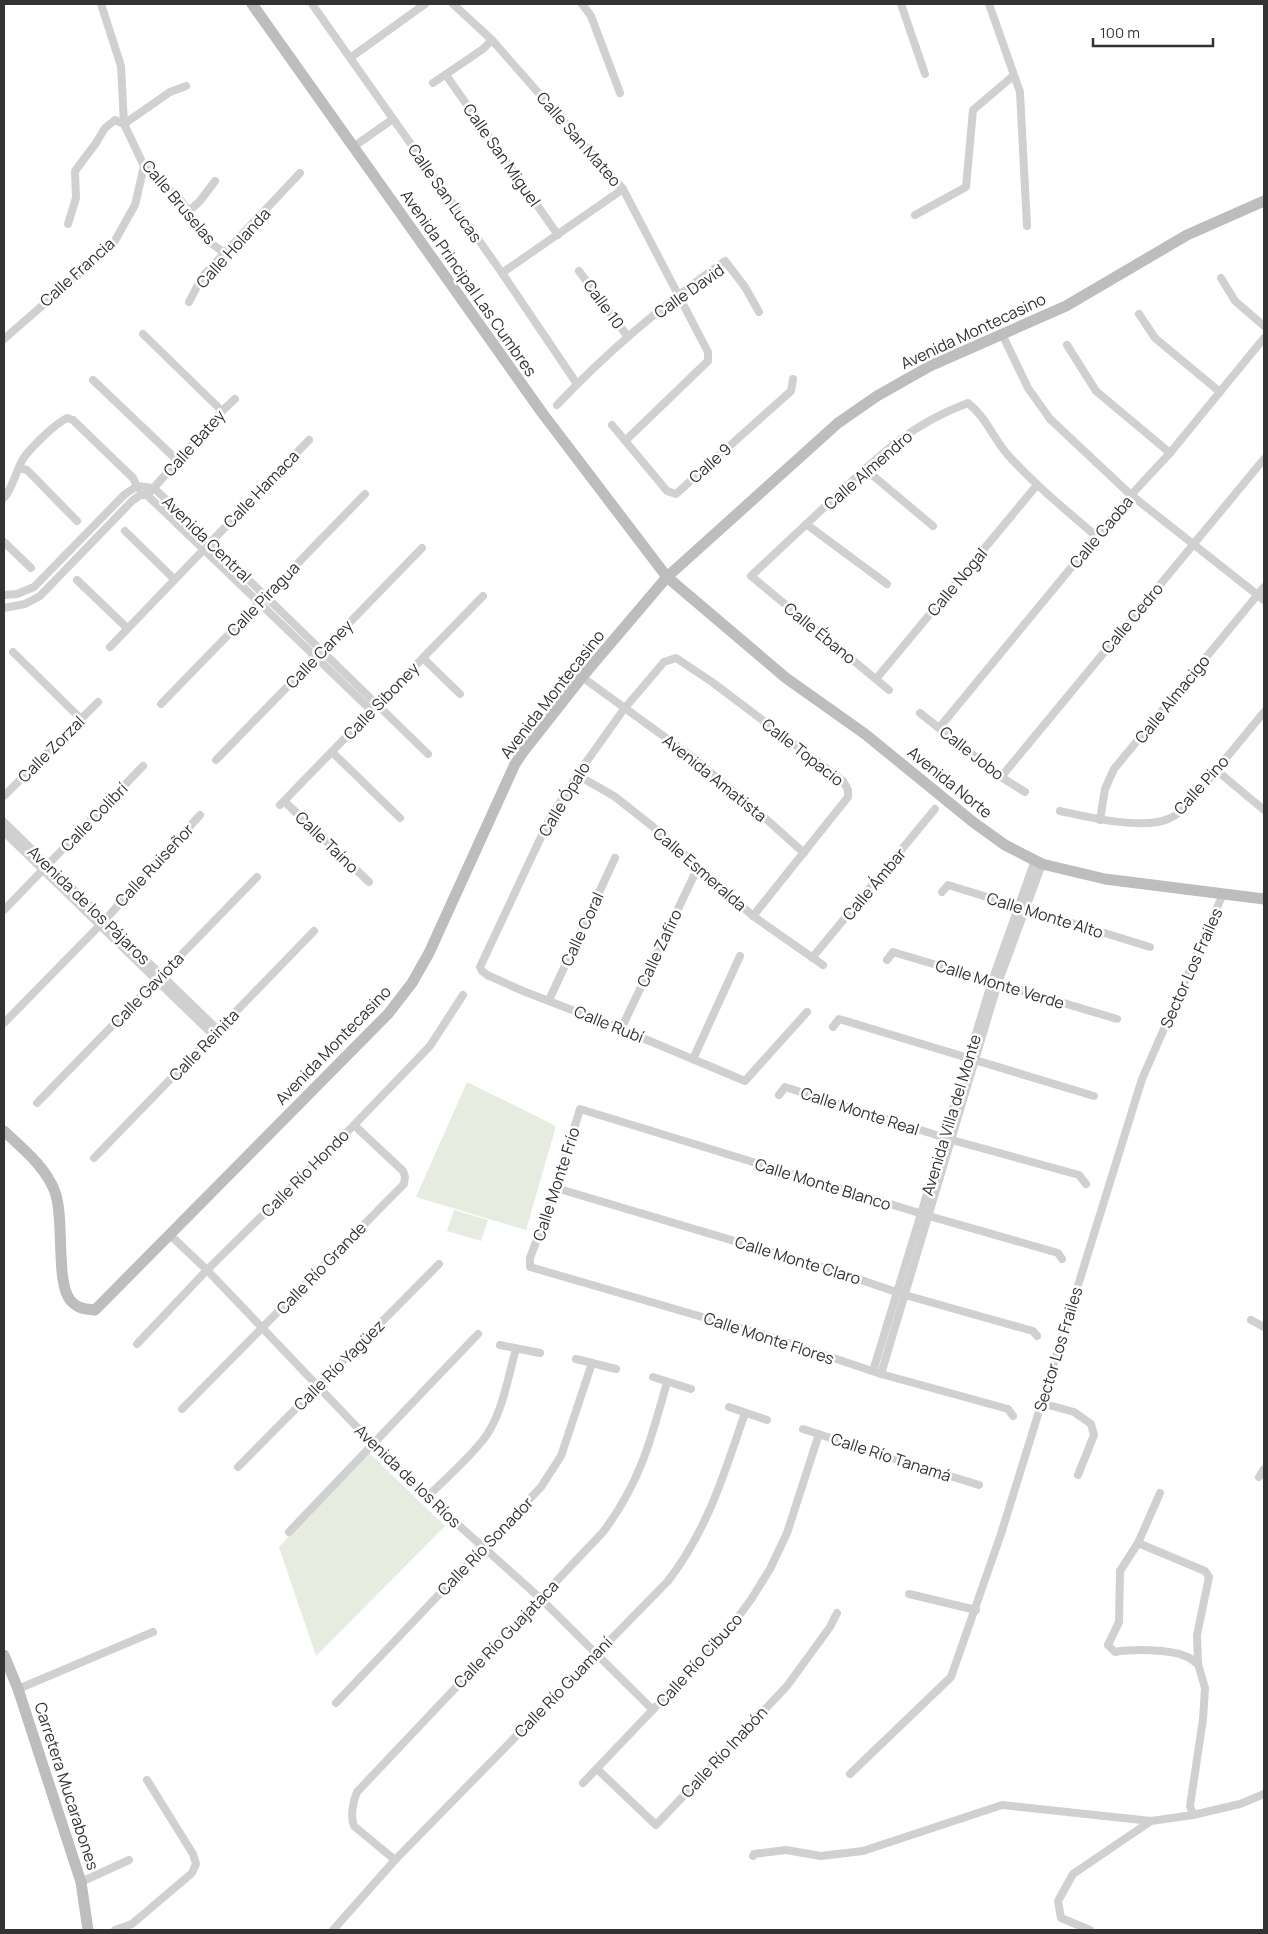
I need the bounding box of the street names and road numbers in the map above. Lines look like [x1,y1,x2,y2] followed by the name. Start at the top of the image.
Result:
[532,87,626,191] street label: Calle San Mateo
[458,99,546,211] street label: Calle San Miguel
[403,139,487,247] street label: Calle San Lucas
[137,155,221,249] street label: Calle Bruselas
[396,185,542,381] street label: Avenida Principal Las Cumbres
[191,203,275,293] street label: Calle Holanda
[35,233,119,311] street label: Calle Francia
[650,259,728,323] street label: Calle David
[579,275,629,333] street label: Calle 10
[897,288,1049,374] street label: Avenida Montecasino
[158,404,230,481] street label: Calle Batey
[819,425,917,515] street label: Calle Almendro
[684,438,736,488] street label: Calle 9
[218,445,304,533] street label: Calle Hamaca
[158,491,256,587] street label: Avenida Central
[1064,491,1138,573] street label: Calle Caoba
[922,543,992,621] street label: Calle Nogal
[222,557,304,641] street label: Calle Piragua
[1096,578,1168,658] street label: Calle Cedro
[779,597,861,669] street label: Calle Ébano
[281,614,358,693] street label: Calle Caney
[495,625,609,763] street label: Avenida Montecasino
[1129,650,1215,748] street label: Calle Almacigo
[338,657,424,745] street label: Calle Siboney
[13,711,89,787] street label: Calle Zorzal
[758,713,848,791] street label: Calle Topacio
[935,721,1009,785] street label: Calle Jobo
[658,729,772,827] street label: Avenida Amatista
[903,741,997,823] street label: Avenida Norte
[1169,751,1233,819] street label: Calle Pino
[533,758,595,840] street label: Calle Ópalo
[56,778,133,856] street label: Calle Colibrí
[290,806,364,878] street label: Calle Taíno
[110,819,198,911] street label: Calle Ruiseñor
[649,822,751,916] street label: Calle Esmeralda
[23,841,155,969] street label: Avenida de los Pájaros
[837,843,911,925] street label: Calle Ámbar
[984,887,1106,943] street label: Calle Monte Alto
[555,888,609,970] street label: Calle Coral
[1155,904,1227,1032] street label: Sector Los Frailes
[631,905,687,991] street label: Calle Zafiro
[105,948,189,1032] street label: Calle Gaviota
[933,954,1067,1014] street label: Calle Monte Verde
[270,981,396,1109] street label: Avenida Montecasino
[571,1000,647,1048] street label: Calle Rubí
[164,1004,244,1086] street label: Calle Reinita
[916,1032,986,1198] street label: Avenida Villa del Monte
[798,1081,922,1141] street label: Calle Monte Real
[256,1124,354,1222] street label: Calle Río Hondo
[527,1124,585,1244] street label: Calle Monte Frío
[752,1153,894,1215] street label: Calle Monte Blanco
[271,1217,371,1319] street label: Calle Río Grande
[732,1230,864,1290] street label: Calle Monte Claro
[1029,1284,1087,1414] street label: Sector Los Frailes
[701,1307,837,1369] street label: Calle Monte Flores
[289,1315,389,1415] street label: Calle Río Yagüez
[350,1420,466,1532] street label: Avenida de los Ríos
[828,1427,954,1487] street label: Calle Río Tanamá
[432,1492,538,1600] street label: Calle Río Sonador
[449,1575,563,1693] street label: Calle Río Guajataca
[651,1608,747,1712] street label: Calle Río Cibuco
[509,1632,617,1742] street label: Calle Río Guamaní
[29,1699,105,1873] street label: Carretera Mucarabones
[676,1702,772,1802] street label: Calle Río Inabón

